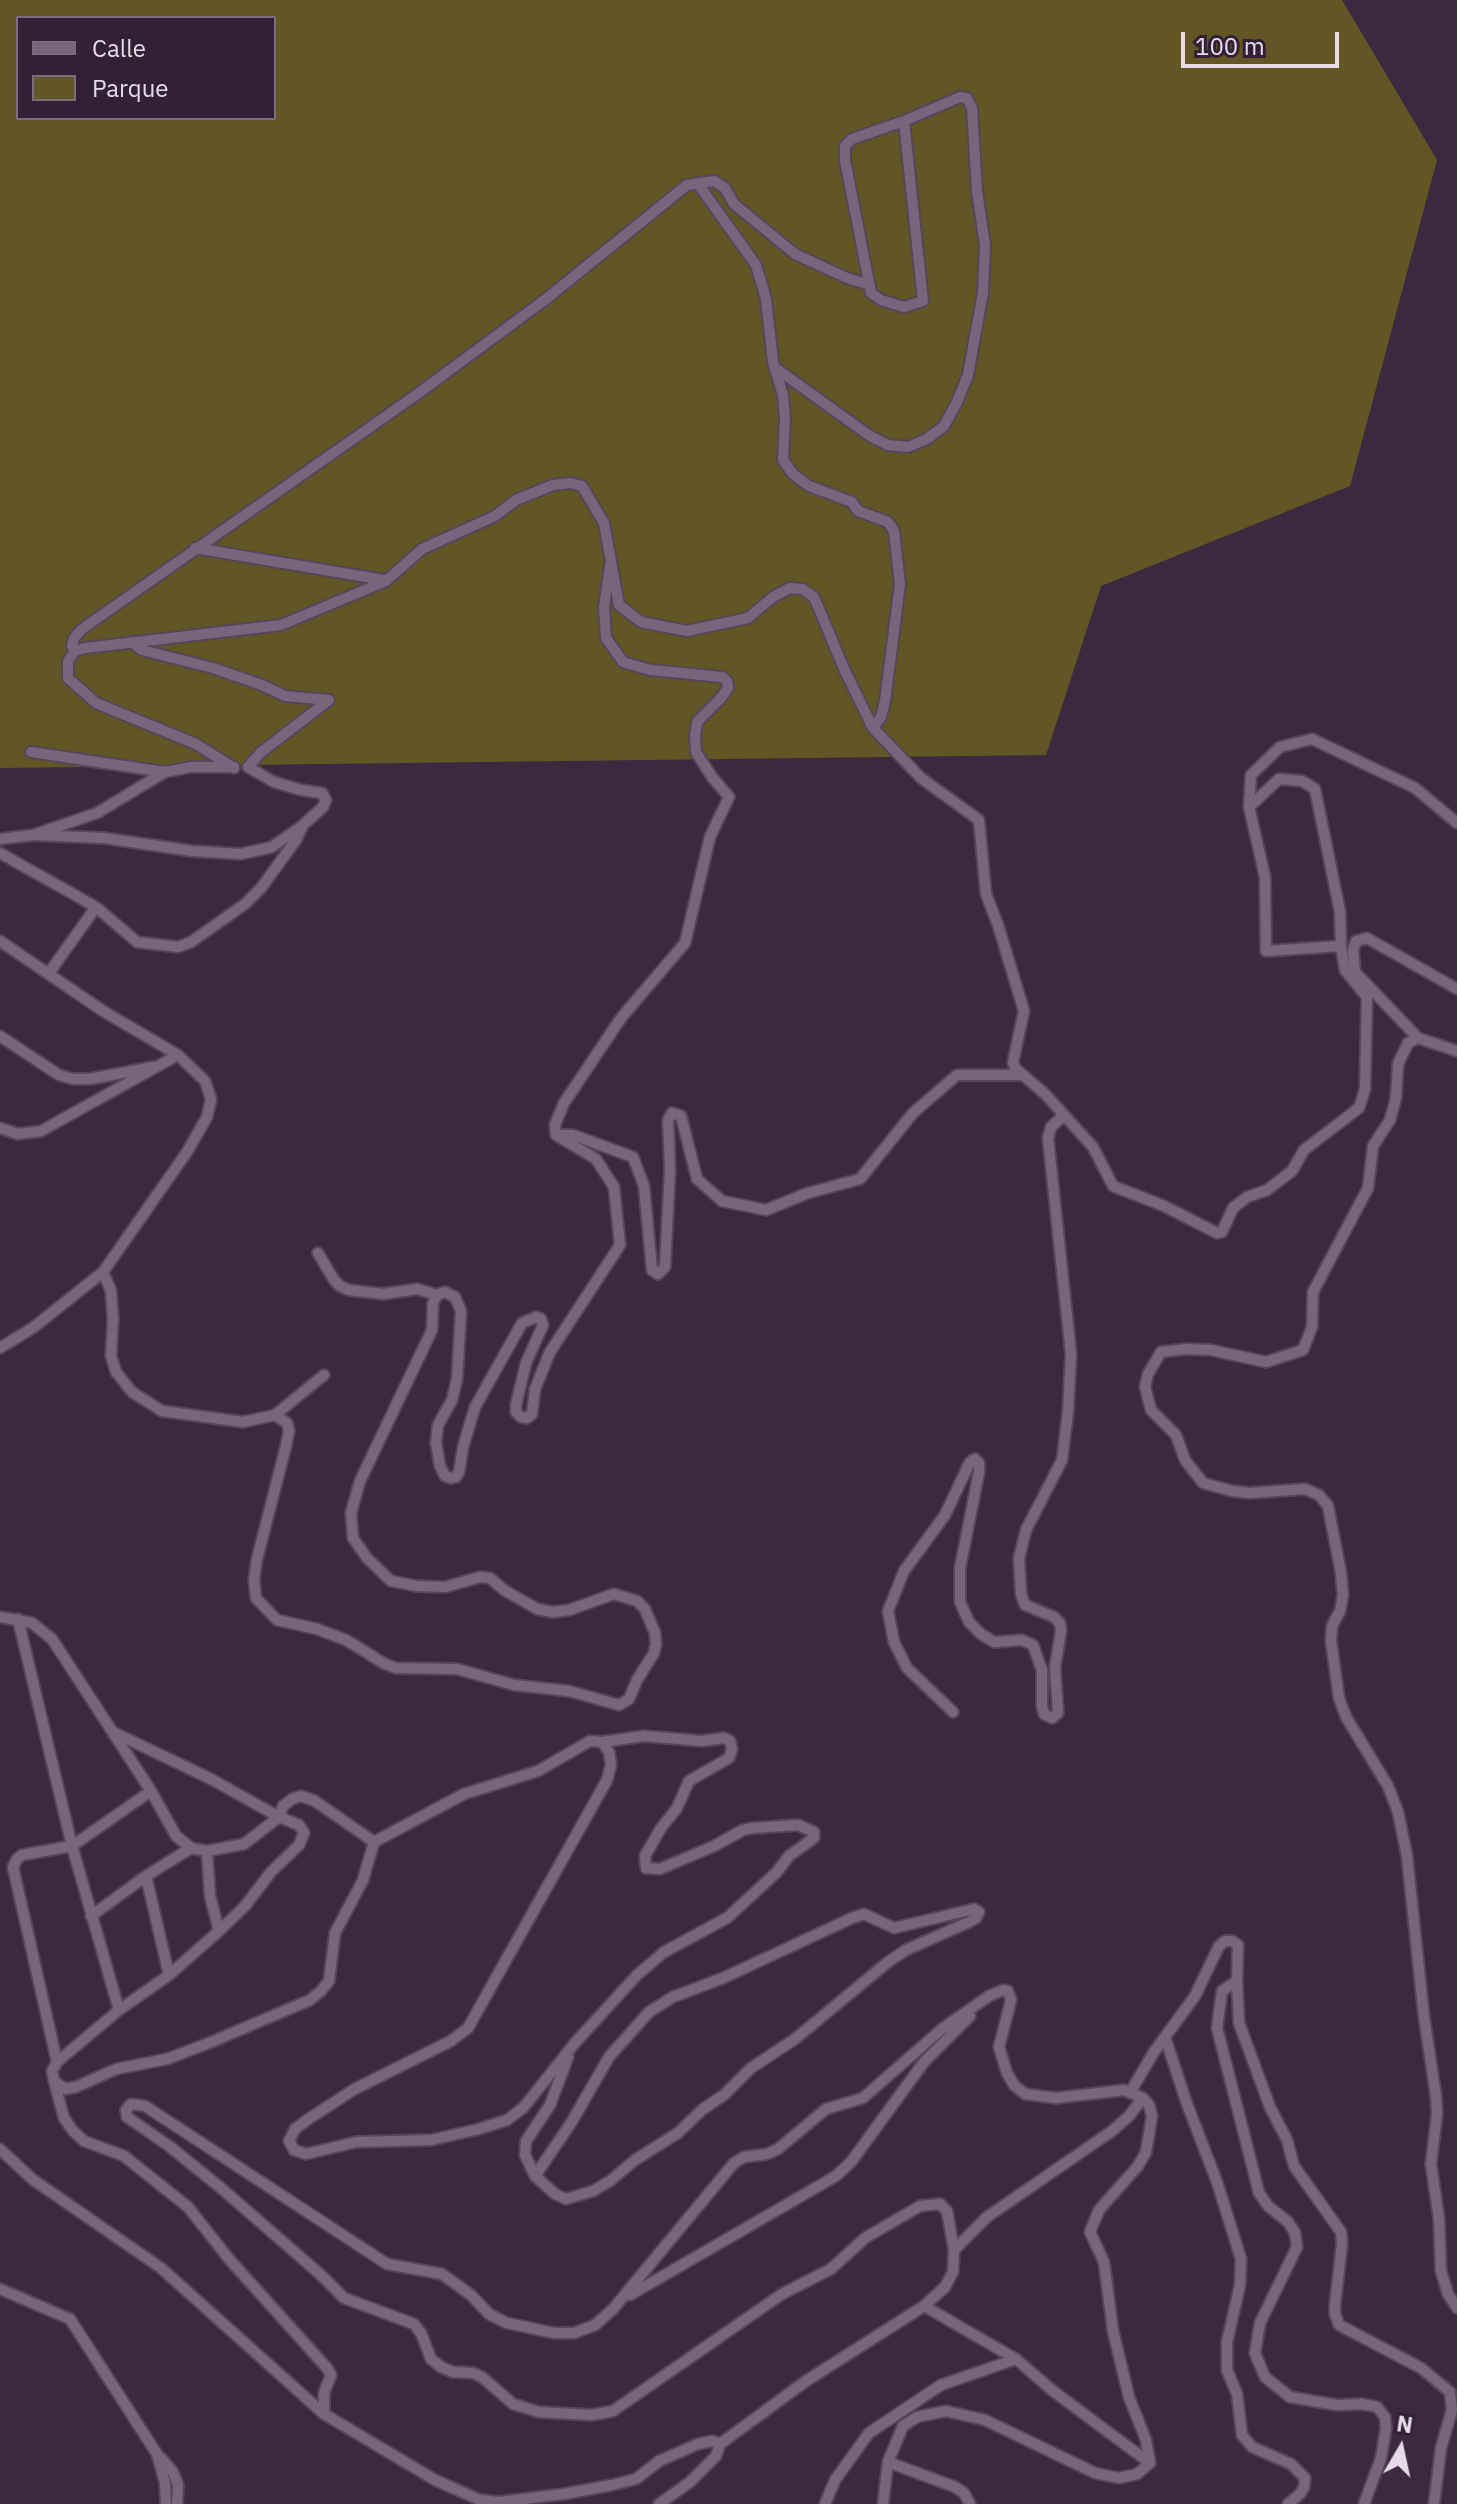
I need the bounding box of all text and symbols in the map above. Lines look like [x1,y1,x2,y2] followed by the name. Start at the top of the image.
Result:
[16,16,276,120] legend
[1185,16,1343,66] scale bar
[1195,30,1265,62] text: 100 m
[92,32,146,64] text: Calle
[92,72,169,104] text: Parque
[1361,2408,1441,2488] north arrow
[1395,2408,1415,2439] text: N

